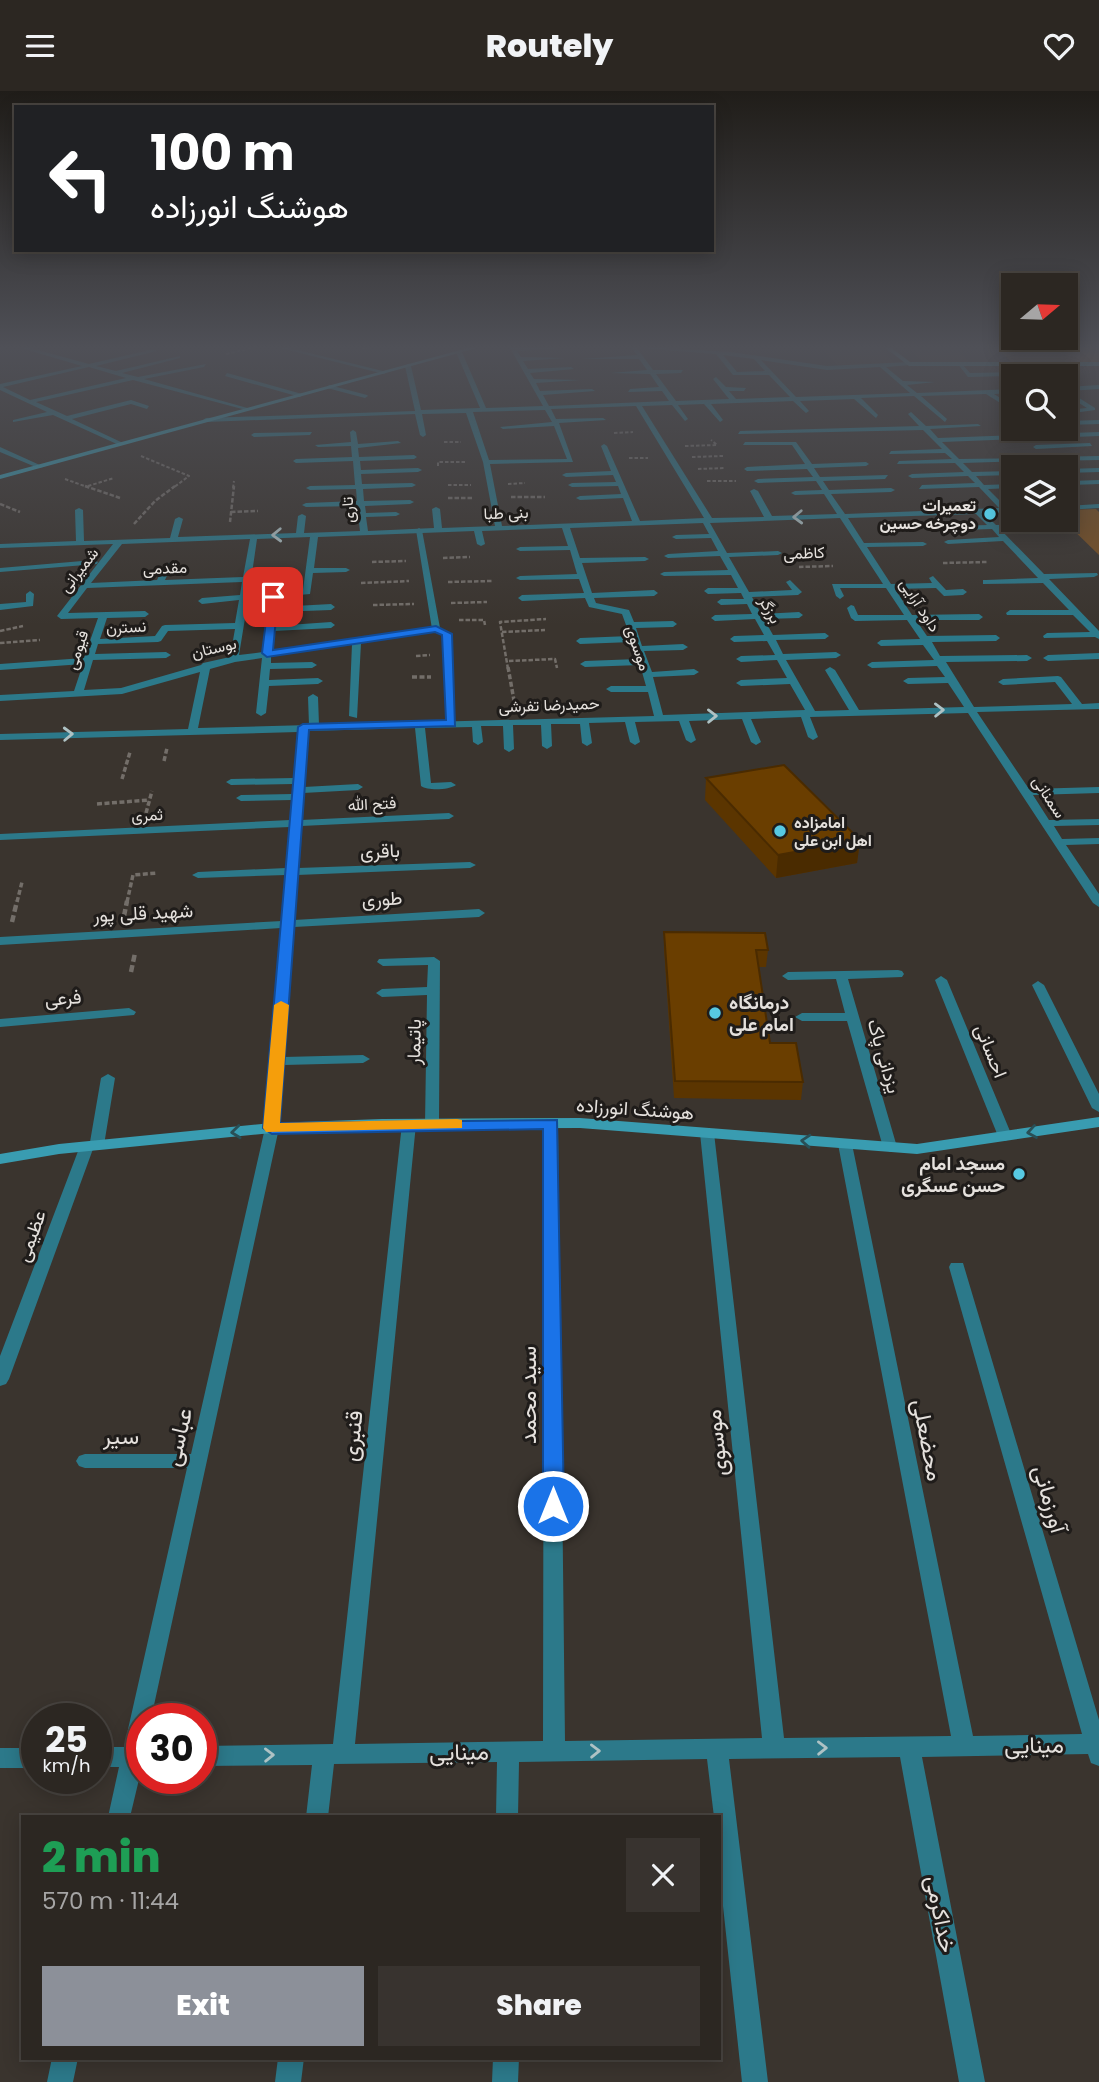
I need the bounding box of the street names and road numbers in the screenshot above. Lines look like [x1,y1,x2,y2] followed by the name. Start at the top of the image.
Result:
[336,496,360,524] street label: تاری
[483,501,529,525] street label: بنی طبا
[783,541,825,565] street label: کاظمی
[54,542,104,598] street label: شمیرانی
[142,556,188,580] street label: مقدمی
[894,574,946,636] street label: داود آرایی
[753,591,787,628] street label: برزگر
[105,614,147,640] street label: نسترن
[620,622,656,674] street label: موسوی
[60,627,94,673] street label: قیومی
[189,632,239,664] street label: بوستان
[498,692,600,718] street label: حمیدرضا تفرشی
[1027,771,1071,823] street label: سمنانی
[347,791,397,817] street label: فتح الله
[131,803,163,827] street label: ثمری
[360,837,400,865] street label: باقری
[361,884,403,914] street label: طوری
[91,897,194,929] street label: شهید قلی پور
[44,983,82,1013] street label: فرعی
[861,1016,907,1096] street label: یزدانی پاک
[400,1019,428,1066] street label: پاتیمار
[968,1020,1014,1082] street label: احسانی
[575,1091,695,1127] street label: هوشنگ انورزاده
[9,1206,53,1266] street label: عظیمی
[512,1346,544,1444] street label: سید محمد
[904,1396,952,1484] street label: محضعلی
[156,1405,200,1469] street label: عباسی
[697,1408,735,1478] street label: موسوی
[333,1409,371,1463] street label: قنبری
[102,1420,139,1452] street label: سیر
[1025,1461,1075,1538] street label: آورزمانی
[1004,1728,1064,1762] street label: مینایی
[429,1735,489,1769] street label: مینایی
[918,1873,964,1955] street label: خداکرمی

